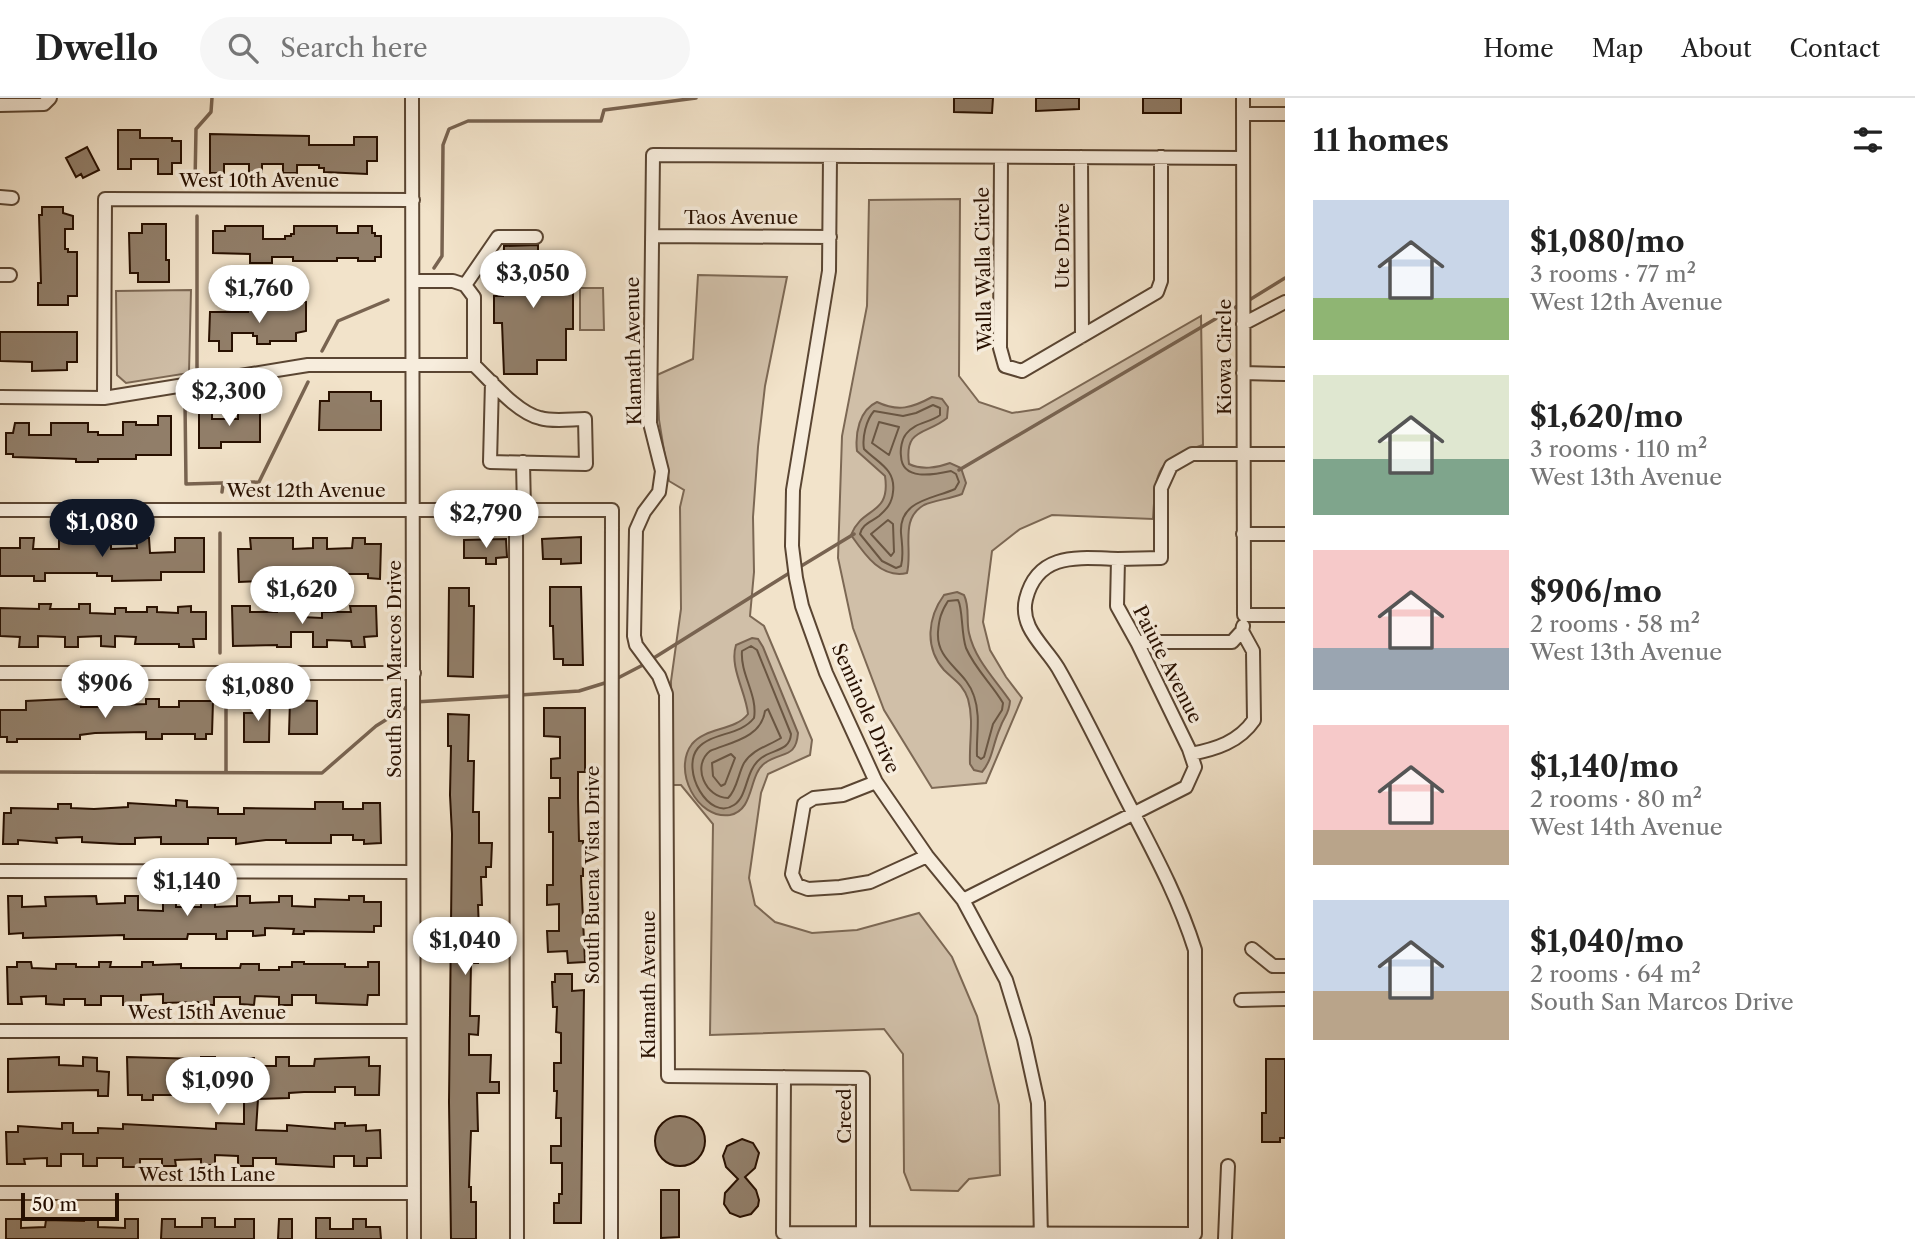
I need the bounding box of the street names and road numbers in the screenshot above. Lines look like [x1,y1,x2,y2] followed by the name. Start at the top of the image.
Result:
[178,169,339,192] street label: West 10th Avenue
[971,187,996,352] street label: Walla Walla Circle
[1051,203,1074,289] street label: Ute Drive
[684,206,798,229] street label: Taos Avenue
[621,276,646,425] street label: Klamath Avenue
[1213,299,1236,415] street label: Kiowa Circle
[225,479,386,502] street label: West 12th Avenue
[383,560,406,778] street label: South San Marcos Drive
[1128,602,1207,727] street label: Paiute Avenue
[827,640,904,777] street label: Seminole Drive
[581,766,604,984] street label: South Buena Vista Drive
[637,911,660,1059] street label: Klamath Avenue
[127,1001,286,1024] street label: West 15th Avenue
[833,1088,856,1144] street label: Creed
[138,1163,275,1186] street label: West 15th Lane

